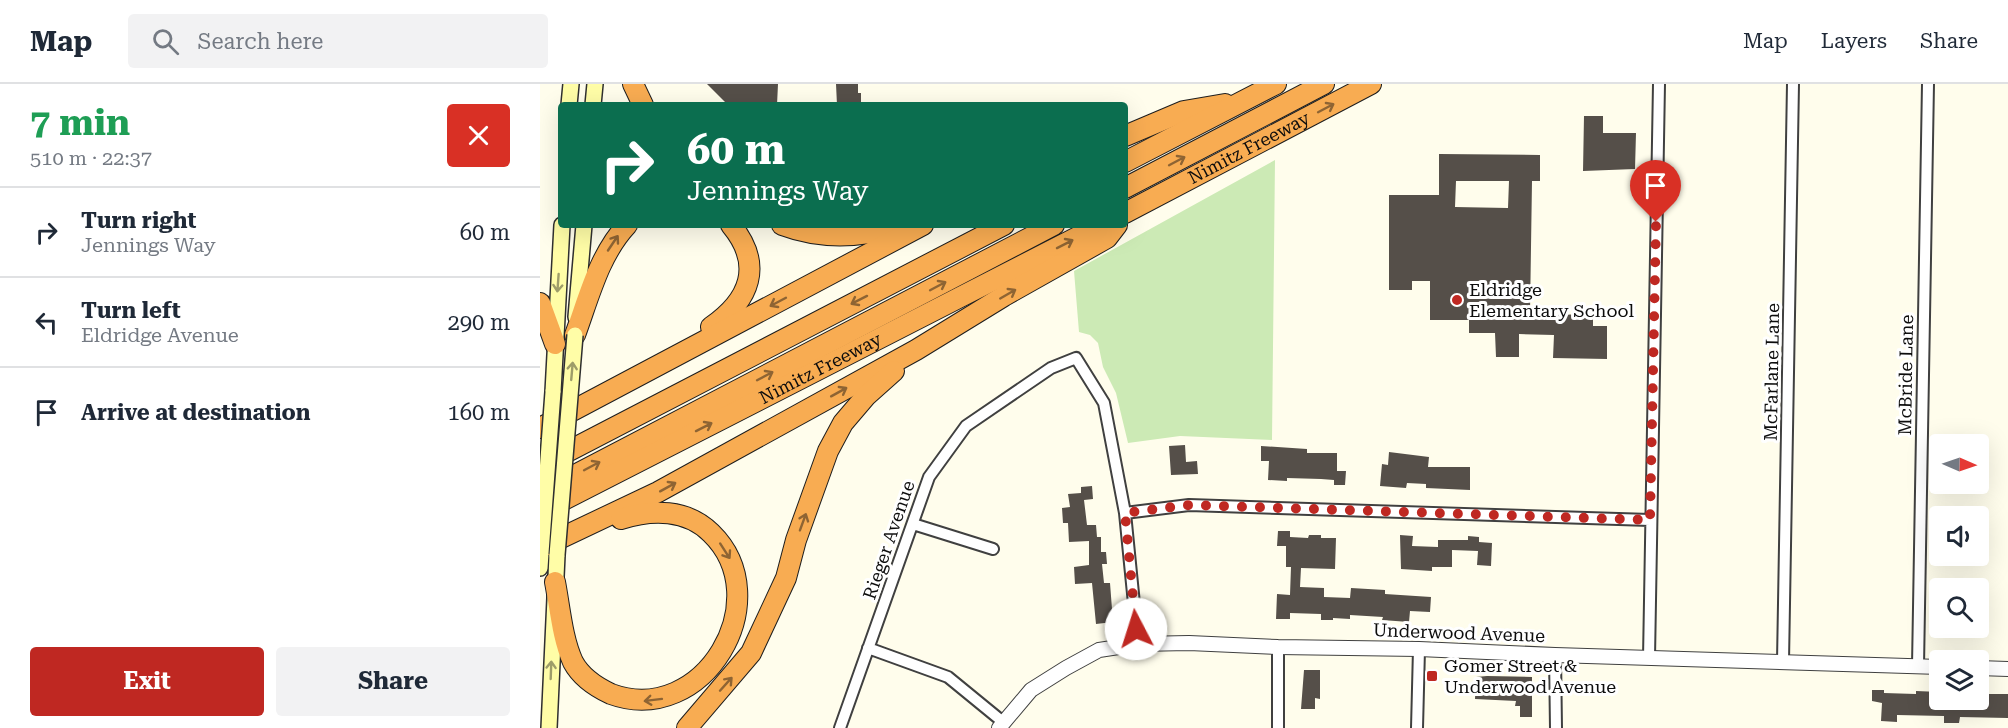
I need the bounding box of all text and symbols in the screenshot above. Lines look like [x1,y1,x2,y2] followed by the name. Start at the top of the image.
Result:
[128,14,548,68] search box
[30,25,92,58] text: Map
[149,25,182,58] icon: search
[197,29,323,54] text: Search here
[1743,29,1788,53] text: Map
[1821,29,1887,53] text: Layers
[1920,29,1978,53] text: Share
[30,102,130,144] text: 7 min
[1316,102,1334,113] one-way arrow
[447,104,510,167] button: close
[1184,107,1313,188] street label: Nimitz Freeway
[687,125,785,174] text: 60 m
[588,126,666,204] icon: right
[30,146,152,170] text: 510 m · 22:37
[1168,155,1185,167] one-way arrow
[1630,160,1681,222] pin
[1639,169,1672,202] icon: arrive
[687,175,869,207] text: Jennings Way
[81,208,196,233] text: Turn right
[30,216,63,249] icon: right
[460,220,510,245] text: 60 m
[81,233,216,257] text: Jennings Way
[607,235,619,251] one-way arrow
[1055,237,1073,249] one-way arrow
[553,273,564,293] one-way arrow
[928,279,946,291] one-way arrow
[1469,279,1634,321] place label: Eldridge Elementary School
[998,288,1016,299] one-way arrow
[1450,293,1464,307] marker: Eldridge Elementary School
[851,294,868,306] one-way arrow
[770,297,788,308] one-way arrow
[81,298,181,323] text: Turn left
[1760,303,1783,441] street label: McFarlane Lane
[30,306,63,339] icon: left
[447,310,510,335] text: 290 m
[1894,314,1917,436] street label: McBride Lane
[81,323,239,347] text: Eldridge Avenue
[756,328,885,408] street label: Nimitz Freeway
[567,362,578,381] one-way arrow
[755,370,773,381] one-way arrow
[830,386,847,398] one-way arrow
[30,396,63,429] icon: arrive
[81,400,310,425] text: Arrive at destination
[447,400,510,425] text: 160 m
[694,421,712,433] one-way arrow
[1929,434,1989,494] north arrow
[1929,434,1989,710] map controls
[583,460,600,472] one-way arrow
[858,478,919,602] street label: Rieger Avenue
[660,480,677,492] one-way arrow
[1929,506,1989,566] button: sound
[798,513,809,532] one-way arrow
[719,542,731,559] one-way arrow
[1929,578,1989,638] button: search
[1104,597,1168,661] position arrow
[1373,619,1546,646] street label: Underwood Avenue
[30,647,264,716] button: Exit
[276,647,510,716] button: Share
[1929,650,1989,710] button: layers
[1444,655,1616,697] place label: Gomer Street & Underwood Avenue
[546,660,557,680] one-way arrow
[1425,669,1439,683] marker: Gomer Street & Underwood Avenue
[719,677,733,692] one-way arrow
[643,695,663,706] one-way arrow

